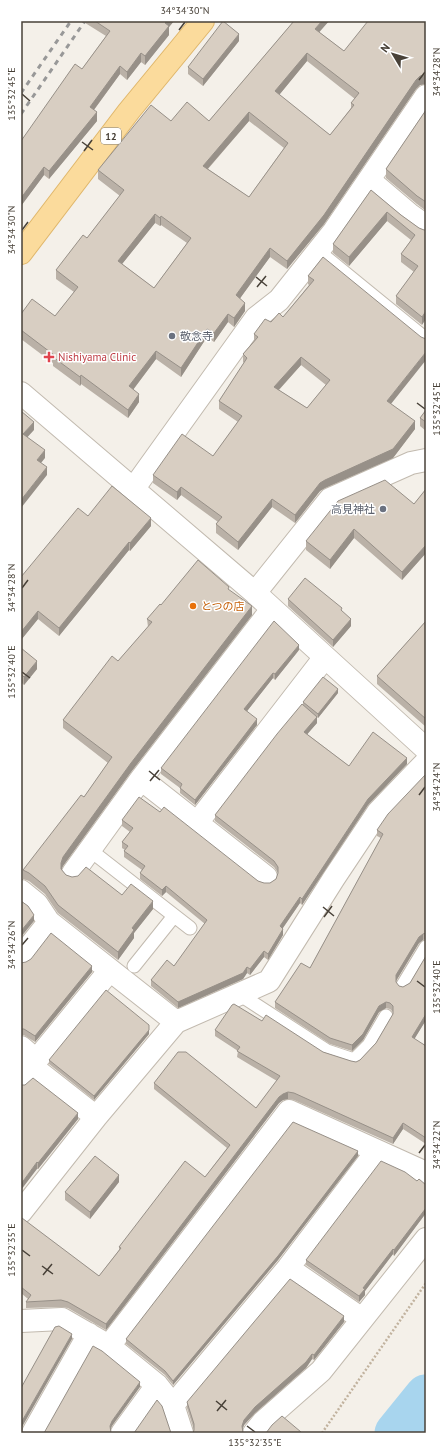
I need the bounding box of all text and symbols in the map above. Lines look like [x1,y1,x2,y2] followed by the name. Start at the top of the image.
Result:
[160,4,210,17] text: 34°34'30"N
[373,34,413,74] north arrow
[377,41,393,55] text: N
[430,47,443,97] text: 34°34'28"N
[5,67,18,121] text: 135°32'45"E
[101,128,121,144] road number: 12
[5,205,18,255] text: 34°34'30"N
[180,329,213,343] place label: 敬念寺
[167,331,177,341] marker: 敬念寺
[58,350,136,364] place label: Nishiyama Clinic
[43,351,55,363] marker: Nishiyama Clinic
[430,382,443,436] text: 135°32'45"E
[331,502,375,516] place label: 高見神社
[378,504,388,514] marker: 高見神社
[5,563,18,613] text: 34°34'28"N
[201,599,245,613] place label: とつの店
[188,601,198,611] marker: とつの店
[5,645,18,699] text: 135°32'40"E
[430,762,443,812] text: 34°34'24"N
[5,920,18,970] text: 34°34'26"N
[430,960,443,1014] text: 135°32'40"E
[430,1120,443,1170] text: 34°34'22"N
[5,1223,18,1277] text: 135°32'35"E
[228,1436,282,1449] text: 135°32'35"E

